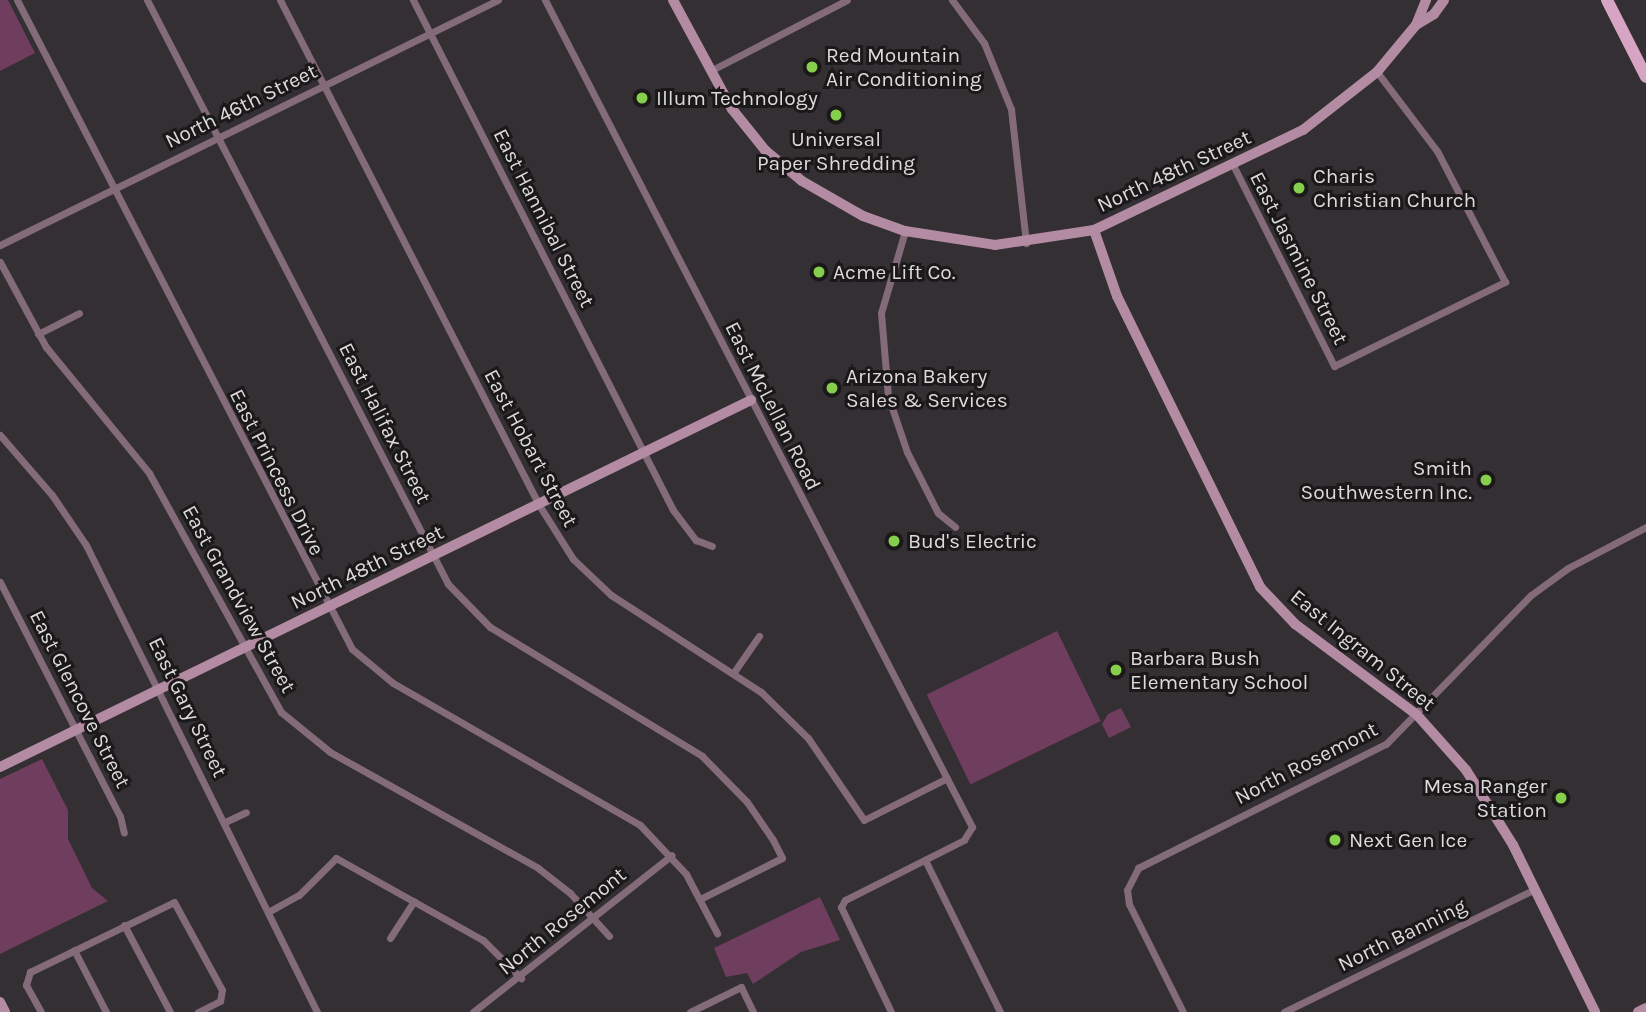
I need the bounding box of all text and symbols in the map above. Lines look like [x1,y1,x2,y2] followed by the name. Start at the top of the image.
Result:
[826,42,982,92] place label: Red Mountain Air Conditioning
[161,58,321,154] street label: North 46th Street
[804,59,820,75] marker: Red Mountain Air Conditioning
[656,85,818,111] place label: Illum Technology
[634,90,650,106] marker: Illum Technology
[828,107,844,123] marker: Universal Paper Shredding
[1093,124,1255,218] street label: North 48th Street
[488,125,600,311] street label: East Hannibal Street
[757,126,915,176] place label: Universal Paper Shredding
[1313,163,1476,213] place label: Charis Christian Church
[1245,167,1353,349] street label: East Jasmine Street
[1291,180,1307,196] marker: Charis Christian Church
[833,259,956,285] place label: Acme Lift Co.
[811,264,827,280] marker: Acme Lift Co.
[720,317,826,495] street label: East McLellan Road
[334,338,436,508] street label: East Halifax Street
[846,363,1008,413] place label: Arizona Bakery Sales & Services
[479,365,583,531] street label: East Hobart Street
[824,380,840,396] marker: Arizona Bakery Sales & Services
[224,385,330,559] street label: East Princess Drive
[1300,455,1472,505] place label: Smith Southwestern Inc.
[1478,472,1494,488] marker: Smith Southwestern Inc.
[177,501,301,697] street label: East Grandview Street
[287,519,447,615] street label: North 48th Street
[908,528,1037,554] place label: Bud's Electric
[886,533,902,549] marker: Bud's Electric
[1285,584,1441,716] street label: East Ingram Street
[24,606,136,792] street label: East Glencove Street
[143,633,233,781] street label: East Gary Street
[1130,645,1308,695] place label: Barbara Bush Elementary School
[1108,662,1124,678] marker: Barbara Bush Elementary School
[1230,716,1382,810] street label: North Rosemont
[1424,773,1547,823] place label: Mesa Ranger Station
[1553,790,1569,806] marker: Mesa Ranger Station
[1349,827,1467,853] place label: Next Gen Ice
[1327,832,1343,848] marker: Next Gen Ice
[493,862,631,980] street label: North Rosemont
[1334,893,1470,977] street label: North Banning

